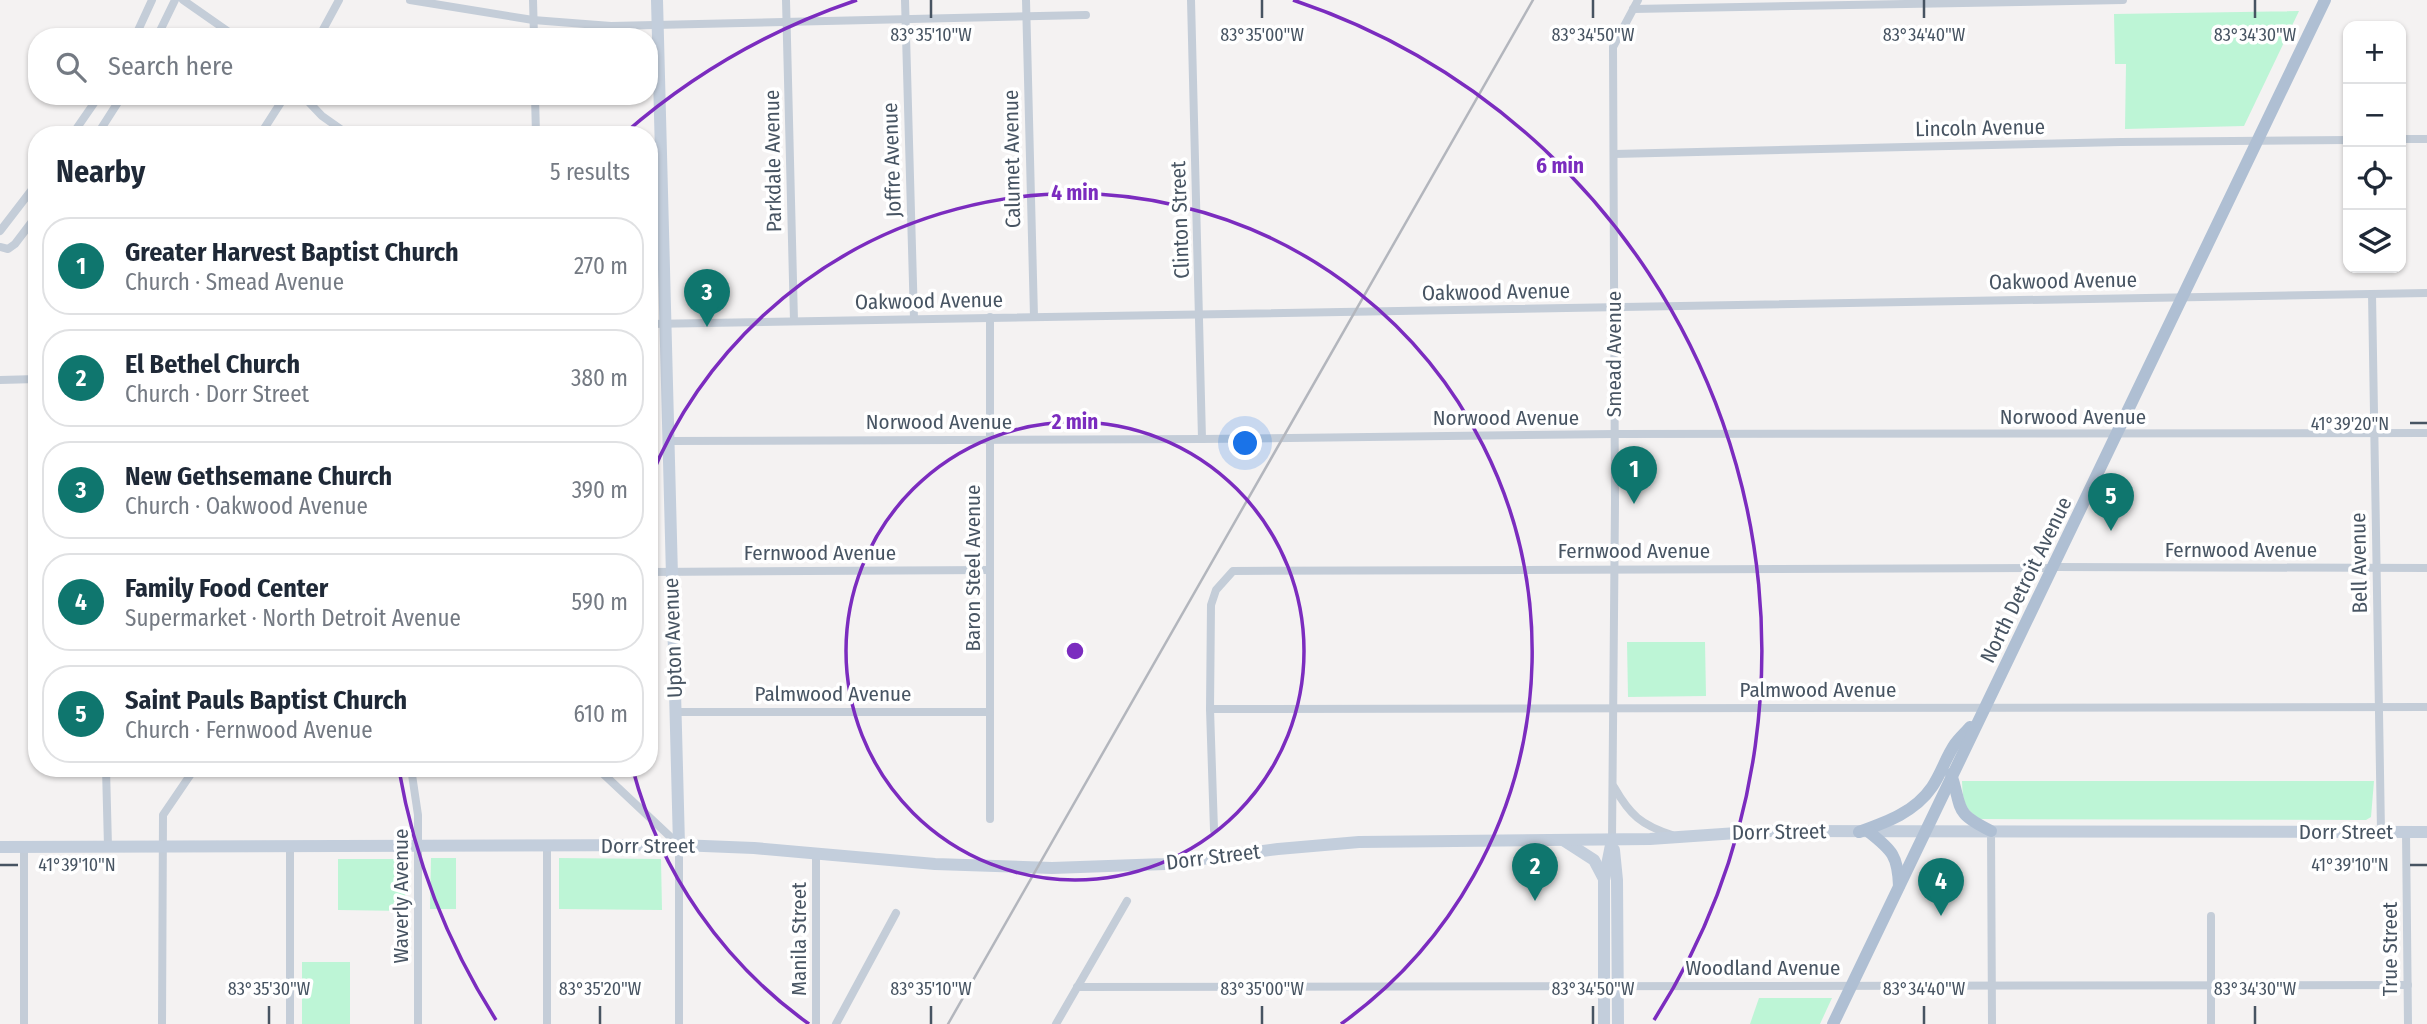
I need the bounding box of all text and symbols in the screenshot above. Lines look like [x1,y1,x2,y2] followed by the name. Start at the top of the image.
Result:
[2343,21,2406,273] map controls
[2343,21,2406,84] button: +
[890,24,972,46] text: 83°35'10"W
[1220,24,1304,46] text: 83°35'00"W
[1552,24,1635,46] text: 83°34'50"W
[1883,24,1966,46] text: 83°34'40"W
[2214,24,2297,46] text: 83°34'30"W
[28,28,658,105] search box
[52,48,90,86] icon: search
[108,51,233,82] text: Search here
[2343,84,2406,147] button: −
[759,90,787,232] street label: Parkdale Avenue
[998,90,1026,228] street label: Calumet Avenue
[877,102,907,218] street label: Joffre Avenue
[1915,114,2045,142] street label: Lincoln Avenue
[2343,147,2406,210] button: locate
[1536,153,1584,179] text: 6 min
[56,154,145,190] text: Nearby
[550,158,630,186] text: 5 results
[1165,161,1195,279] street label: Clinton Street
[1051,180,1099,206] text: 4 min
[2343,210,2406,273] button: layers
[125,237,459,268] text: Greater Harvest Baptist Church
[76,252,86,280] text: 1
[574,252,628,280] text: 270 m
[1989,267,2137,295] street label: Oakwood Avenue
[125,268,344,296] text: Church · Smead Avenue
[684,269,730,327] pin: 3
[1422,278,1570,306] street label: Oakwood Avenue
[855,287,1003,315] street label: Oakwood Avenue
[1601,291,1627,417] street label: Smead Avenue
[125,349,300,380] text: El Bethel Church
[76,364,86,392] text: 2
[571,364,628,392] text: 380 m
[125,380,309,408] text: Church · Dorr Street
[2000,404,2146,430] street label: Norwood Avenue
[1433,405,1579,431] street label: Norwood Avenue
[866,409,1012,435] street label: Norwood Avenue
[1051,409,1098,435] text: 2 min
[2311,413,2389,435] text: 41°39'20"N
[1228,426,1262,460] your location
[1611,446,1657,504] pin: 1
[125,461,392,492] text: New Gethsemane Church
[2088,473,2134,531] pin: 5
[76,476,86,504] text: 3
[572,476,628,504] text: 390 m
[960,485,986,651] street label: Baron Steel Avenue
[125,492,368,520] text: Church · Oakwood Avenue
[1975,493,2077,667] street label: North Detroit Avenue
[2345,512,2373,614] street label: Bell Avenue
[2165,537,2317,563] street label: Fernwood Avenue
[1558,538,1710,564] street label: Fernwood Avenue
[744,540,896,566] street label: Fernwood Avenue
[125,573,328,604] text: Family Food Center
[658,577,688,699] street label: Upton Avenue
[75,588,87,616] text: 4
[572,588,628,616] text: 590 m
[125,604,461,632] text: Supermarket · North Detroit Avenue
[1063,639,1087,663] centre of rings
[1740,677,1896,703] street label: Palmwood Avenue
[755,681,911,707] street label: Palmwood Avenue
[125,685,407,716] text: Saint Pauls Baptist Church
[75,700,87,728] text: 5
[574,700,628,728] text: 610 m
[125,716,373,744] text: Church · Fernwood Avenue
[1732,818,1827,846] street label: Dorr Street
[2299,819,2393,845] street label: Dorr Street
[388,829,414,963] street label: Waverly Avenue
[601,833,695,859] street label: Dorr Street
[1165,838,1262,876] street label: Dorr Street
[1512,843,1558,901] pin: 2
[38,854,116,876] text: 41°39'10"N
[2311,854,2389,876] text: 41°39'10"N
[1918,858,1964,916] pin: 4
[786,882,812,996] street label: Manila Street
[2377,902,2403,996] street label: True Street
[1686,955,1840,981] street label: Woodland Avenue
[228,978,311,1000] text: 83°35'30"W
[559,978,642,1000] text: 83°35'20"W
[890,978,972,1000] text: 83°35'10"W
[1220,978,1304,1000] text: 83°35'00"W
[1552,978,1635,1000] text: 83°34'50"W
[1883,978,1966,1000] text: 83°34'40"W
[2214,978,2297,1000] text: 83°34'30"W

